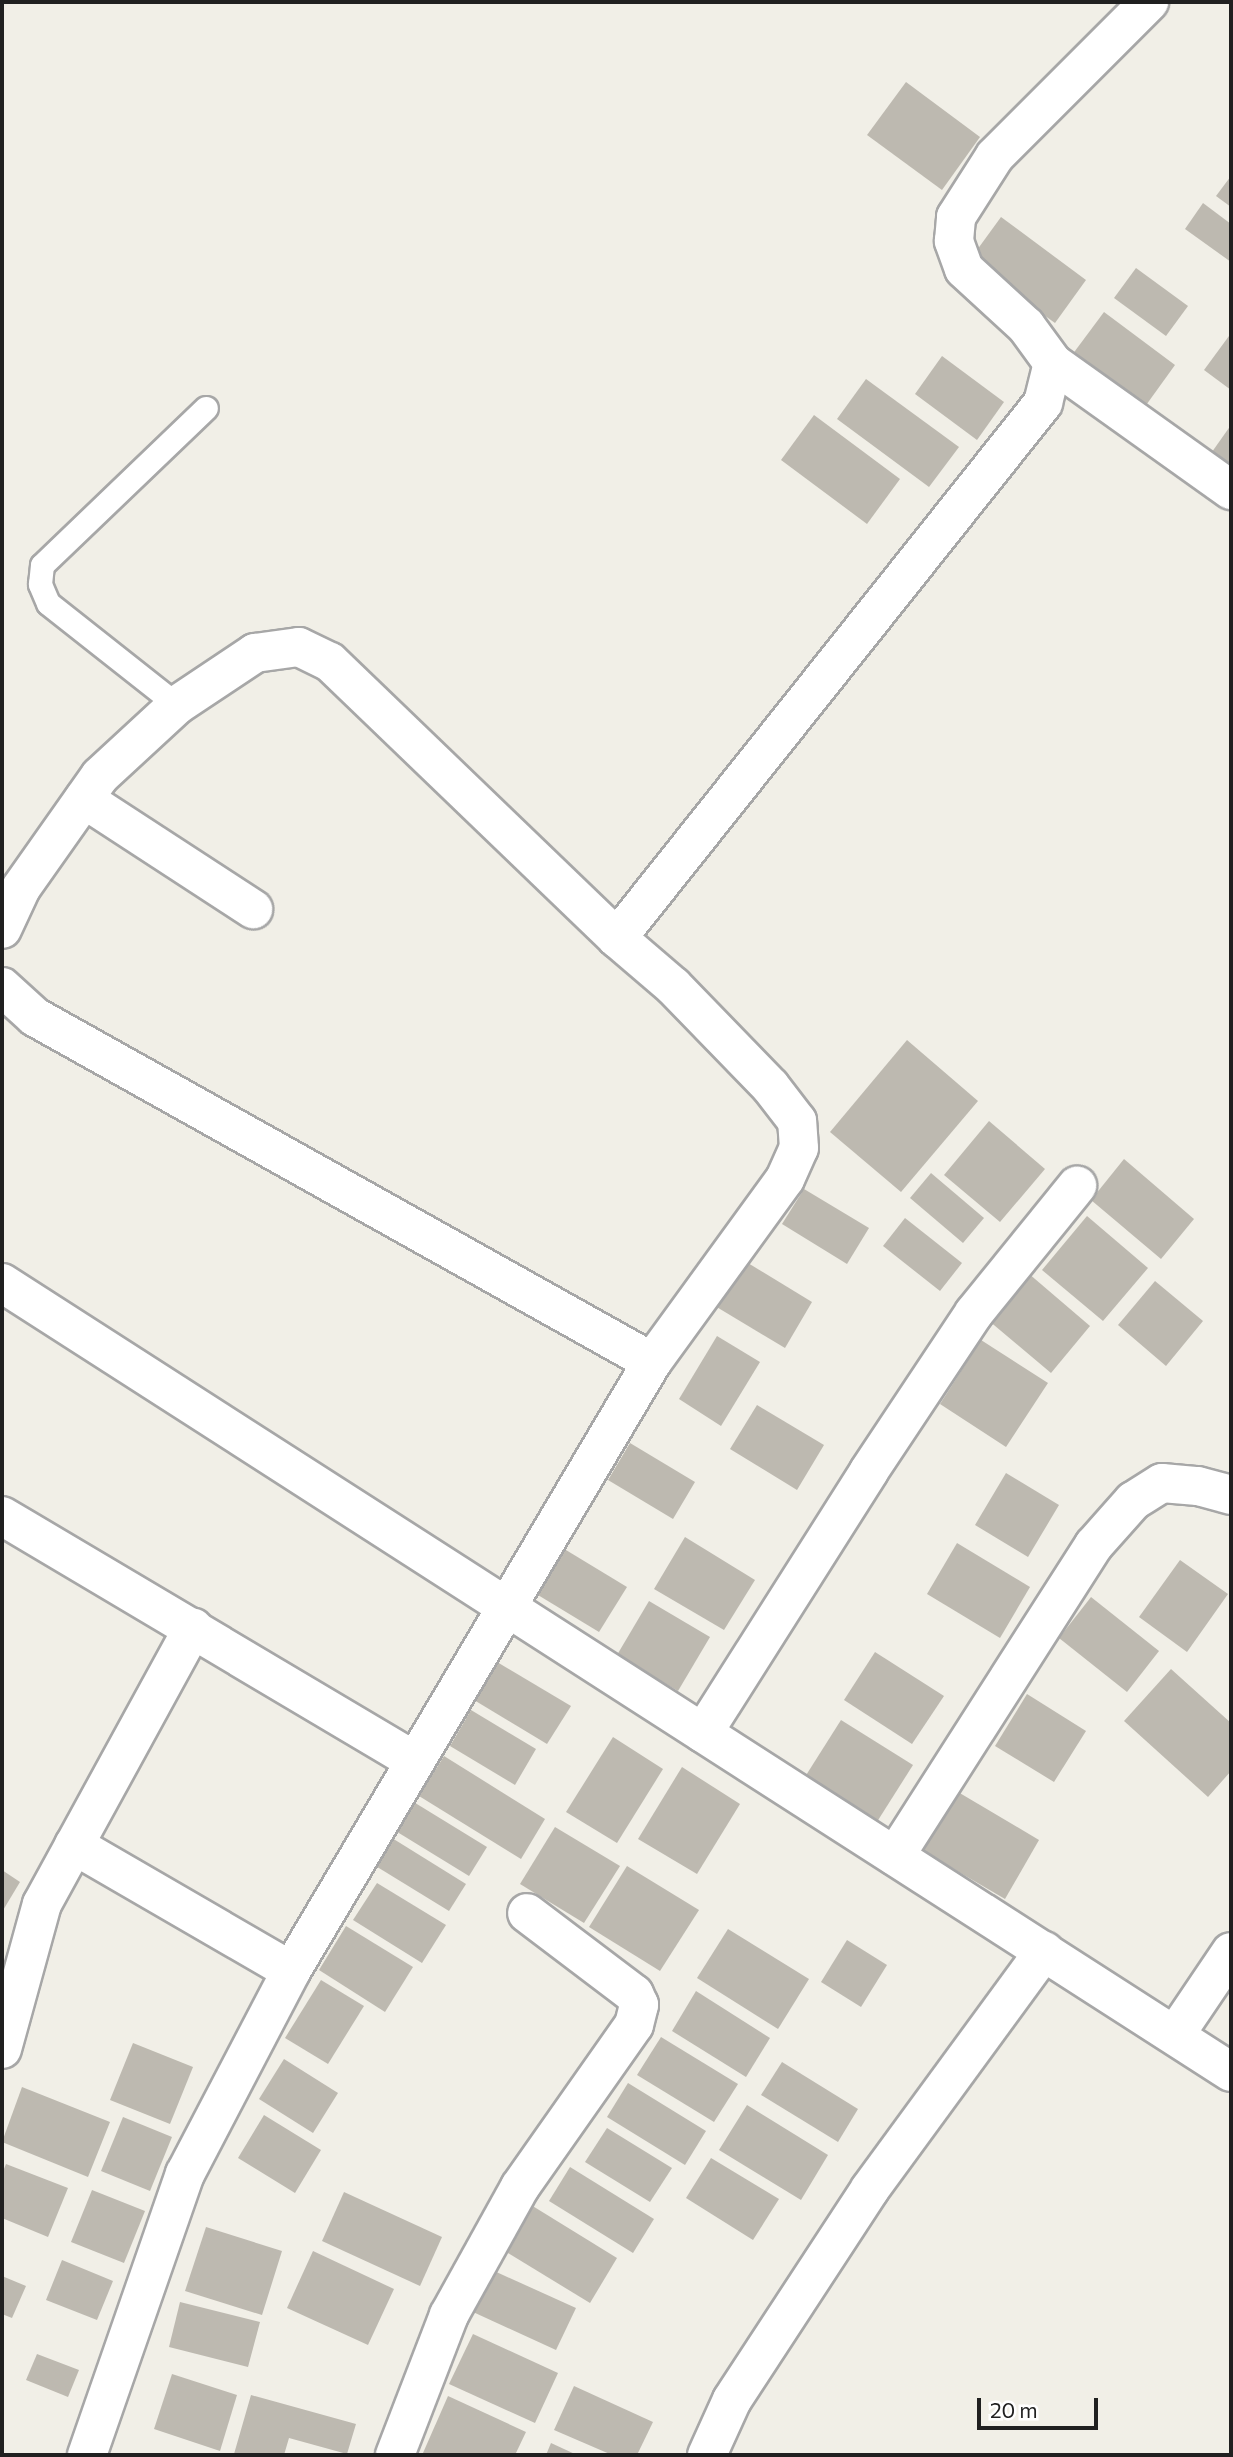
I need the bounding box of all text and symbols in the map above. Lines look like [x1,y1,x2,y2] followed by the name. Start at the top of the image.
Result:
[981,2384,1102,2428] scale bar
[990,2397,1038,2422] text: 20 m

